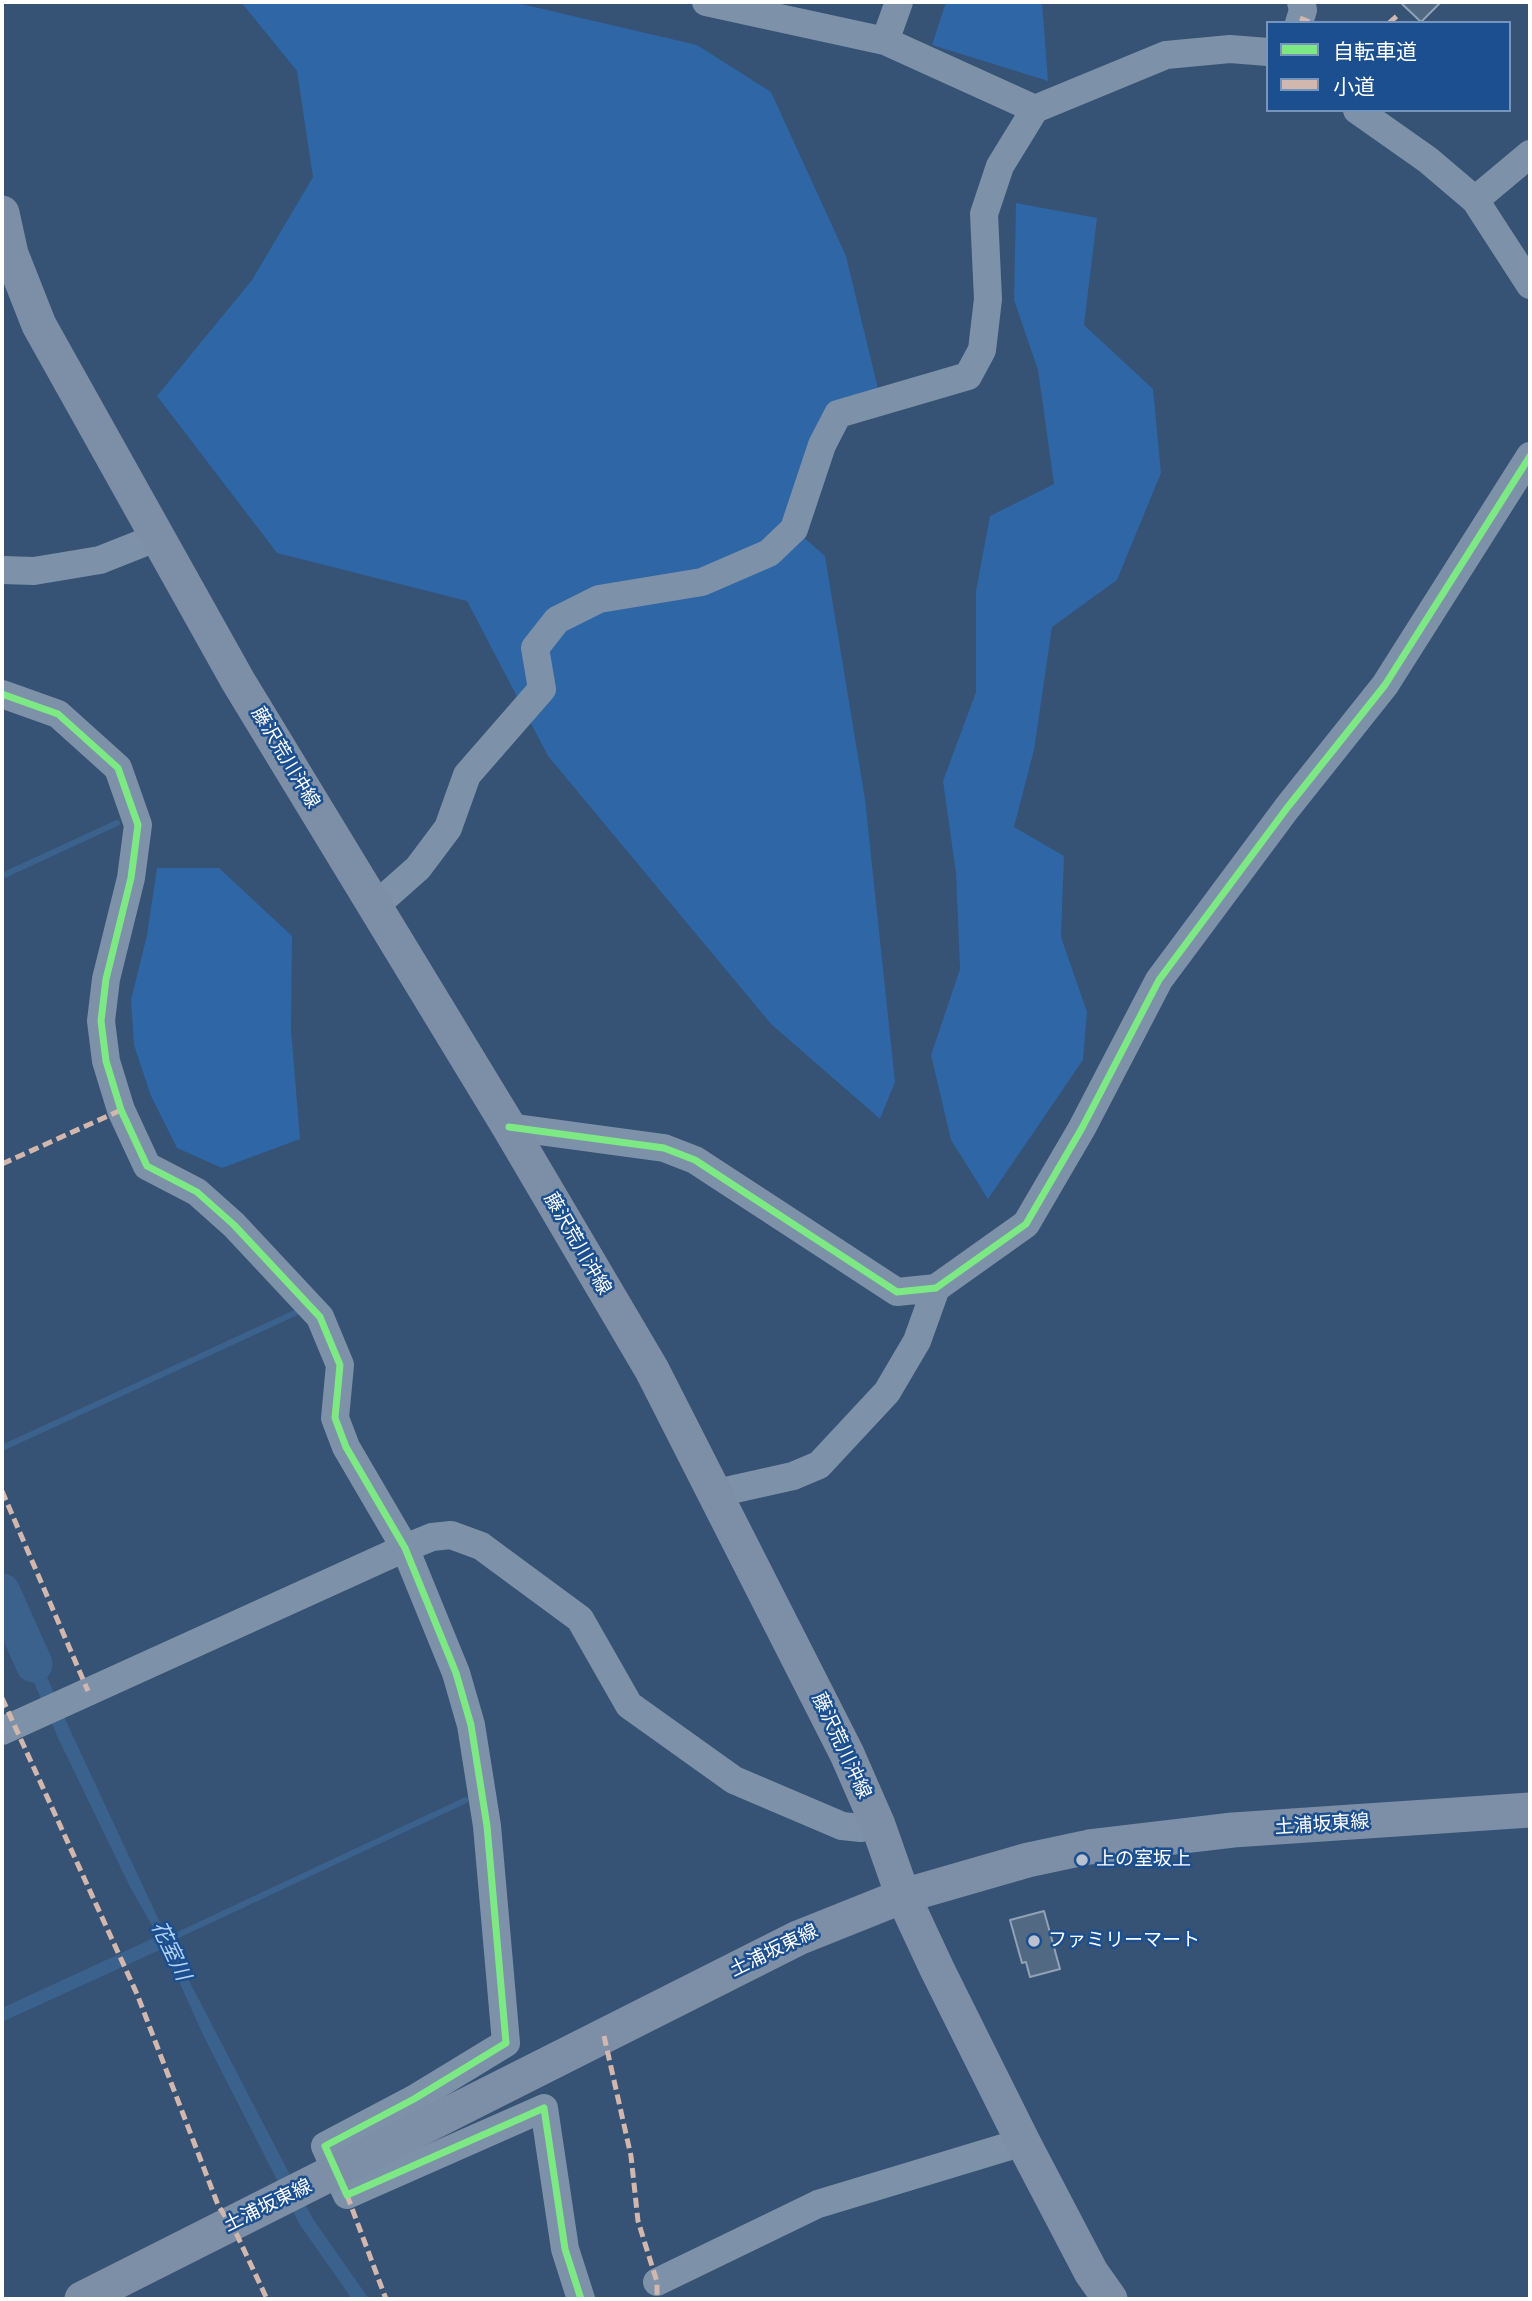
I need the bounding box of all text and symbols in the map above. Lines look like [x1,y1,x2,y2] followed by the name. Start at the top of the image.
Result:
[1266,21,1511,112] legend
[1333,40,1417,63] text: 自転車道
[1333,75,1375,98] text: 小道
[246,703,324,813] street label: 藤沢荒川沖線
[539,1189,615,1299] street label: 藤沢荒川沖線
[807,1690,875,1802] street label: 藤沢荒川沖線
[1274,1810,1370,1840] street label: 土浦坂東線
[1096,1849,1191,1871] place label: 上の室坂上
[1074,1852,1090,1868] marker: 上の室坂上
[145,1917,195,1985] water label: 花室川
[726,1920,822,1982] street label: 土浦坂東線
[1048,1930,1200,1952] place label: ファミリーマート
[1026,1933,1042,1949] marker: ファミリーマート
[220,2175,316,2237] street label: 土浦坂東線

